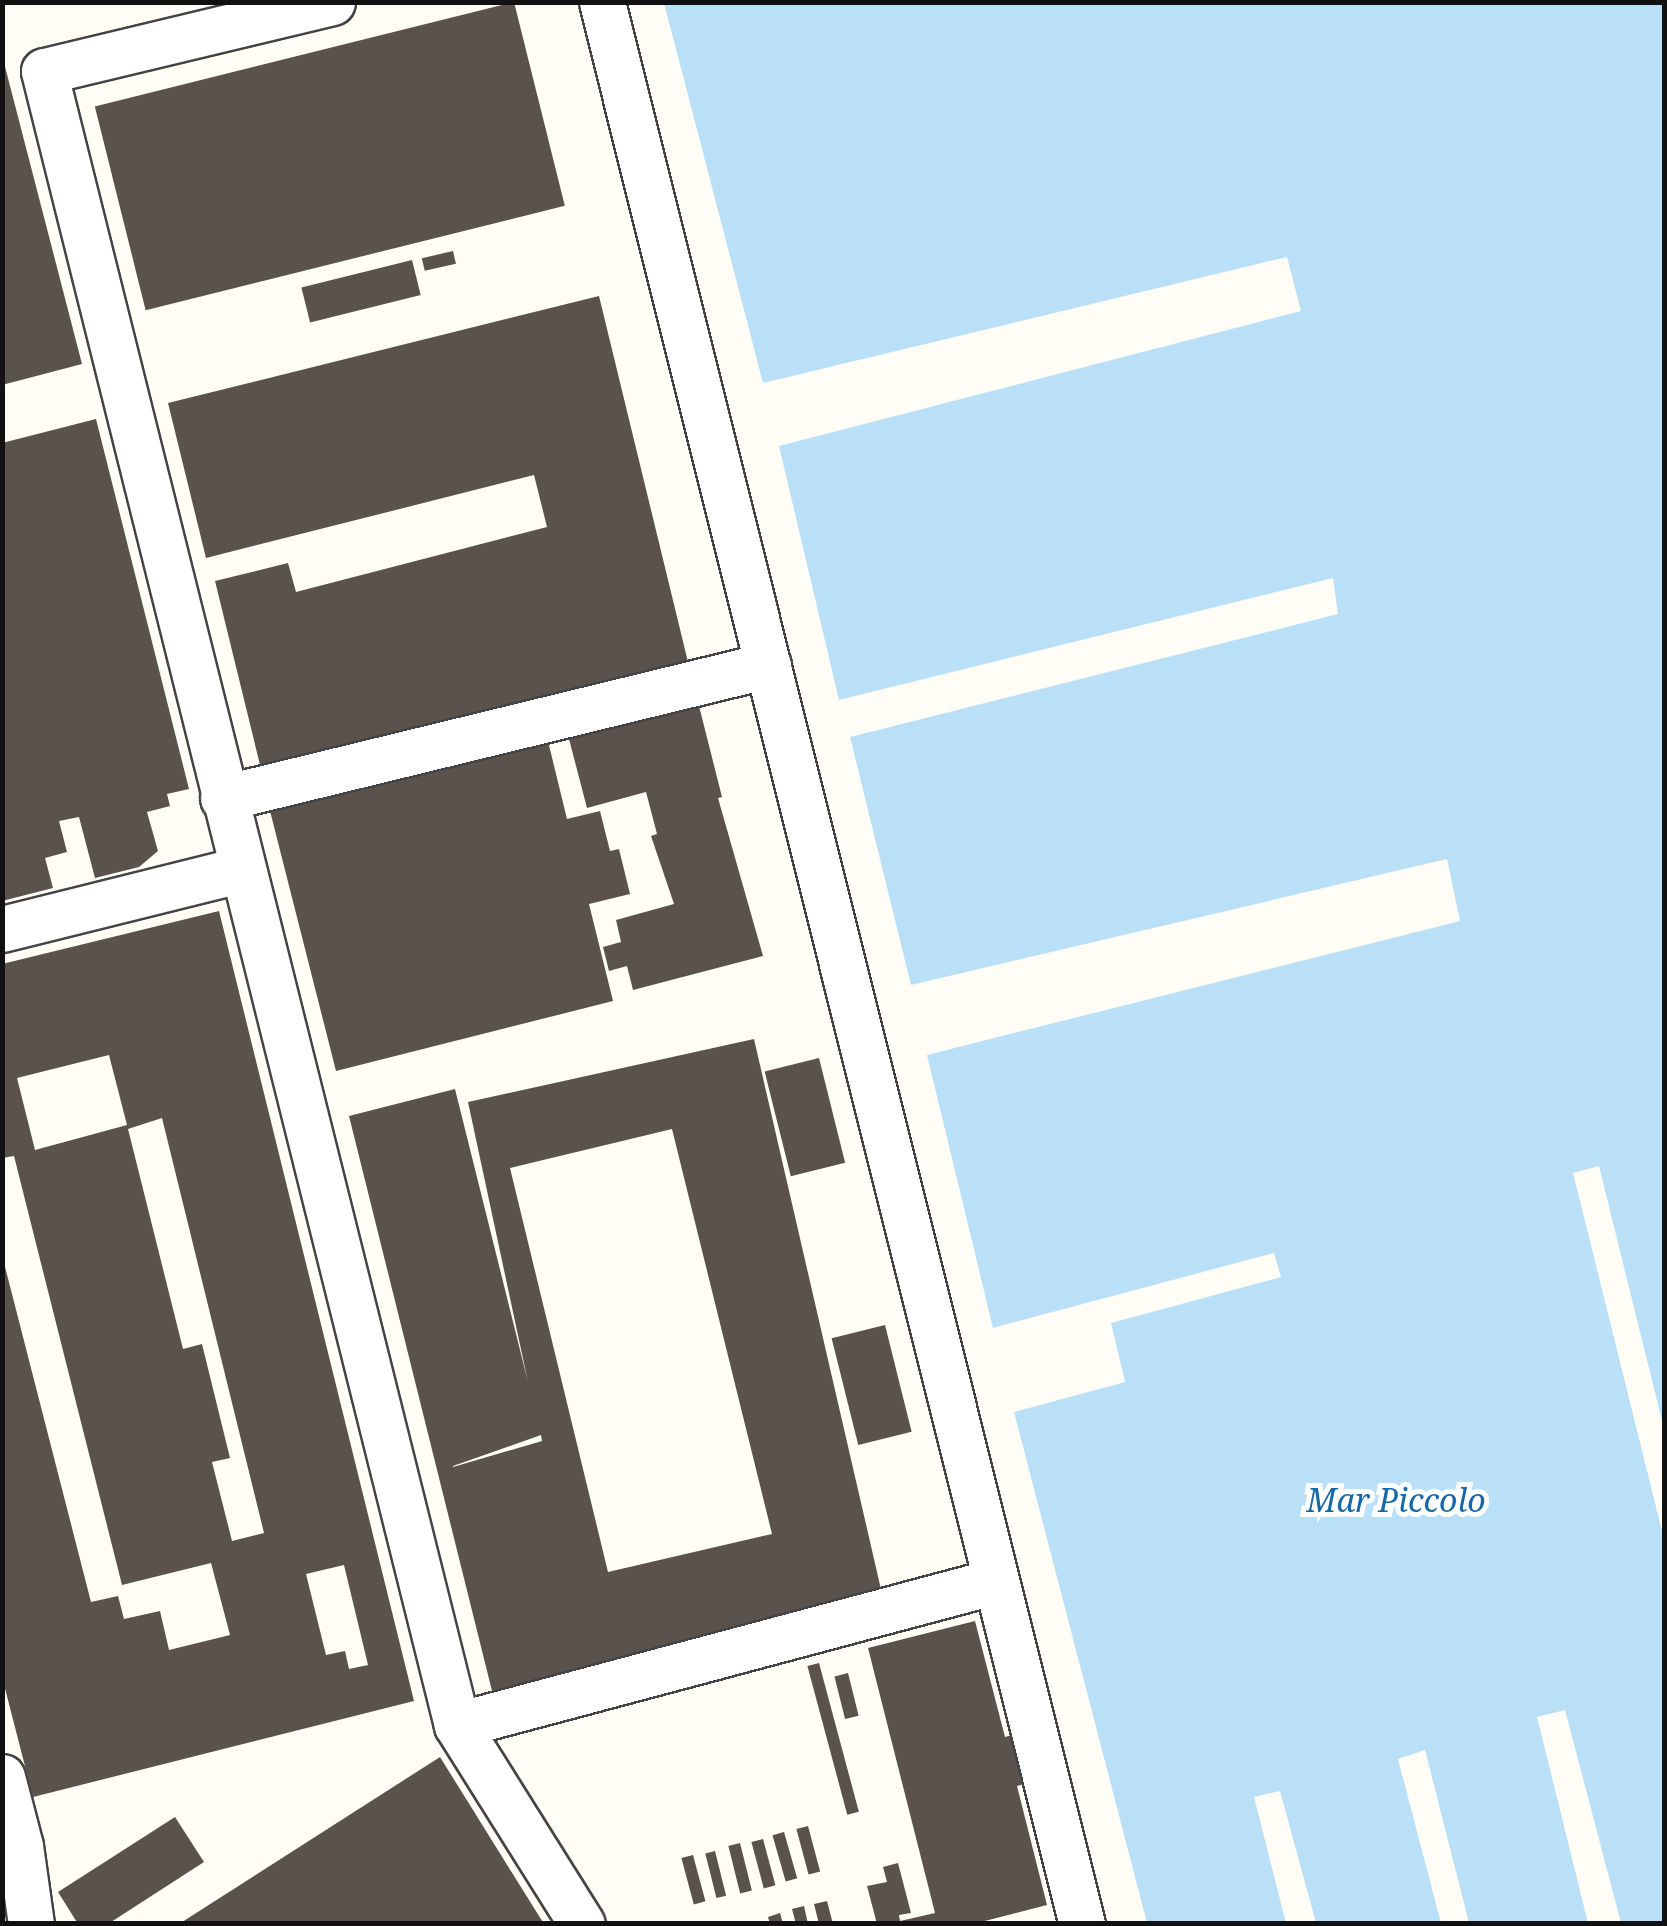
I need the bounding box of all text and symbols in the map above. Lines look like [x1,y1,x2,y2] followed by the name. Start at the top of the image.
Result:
[1306,1481,1486,1519] water label: Mar Piccolo

